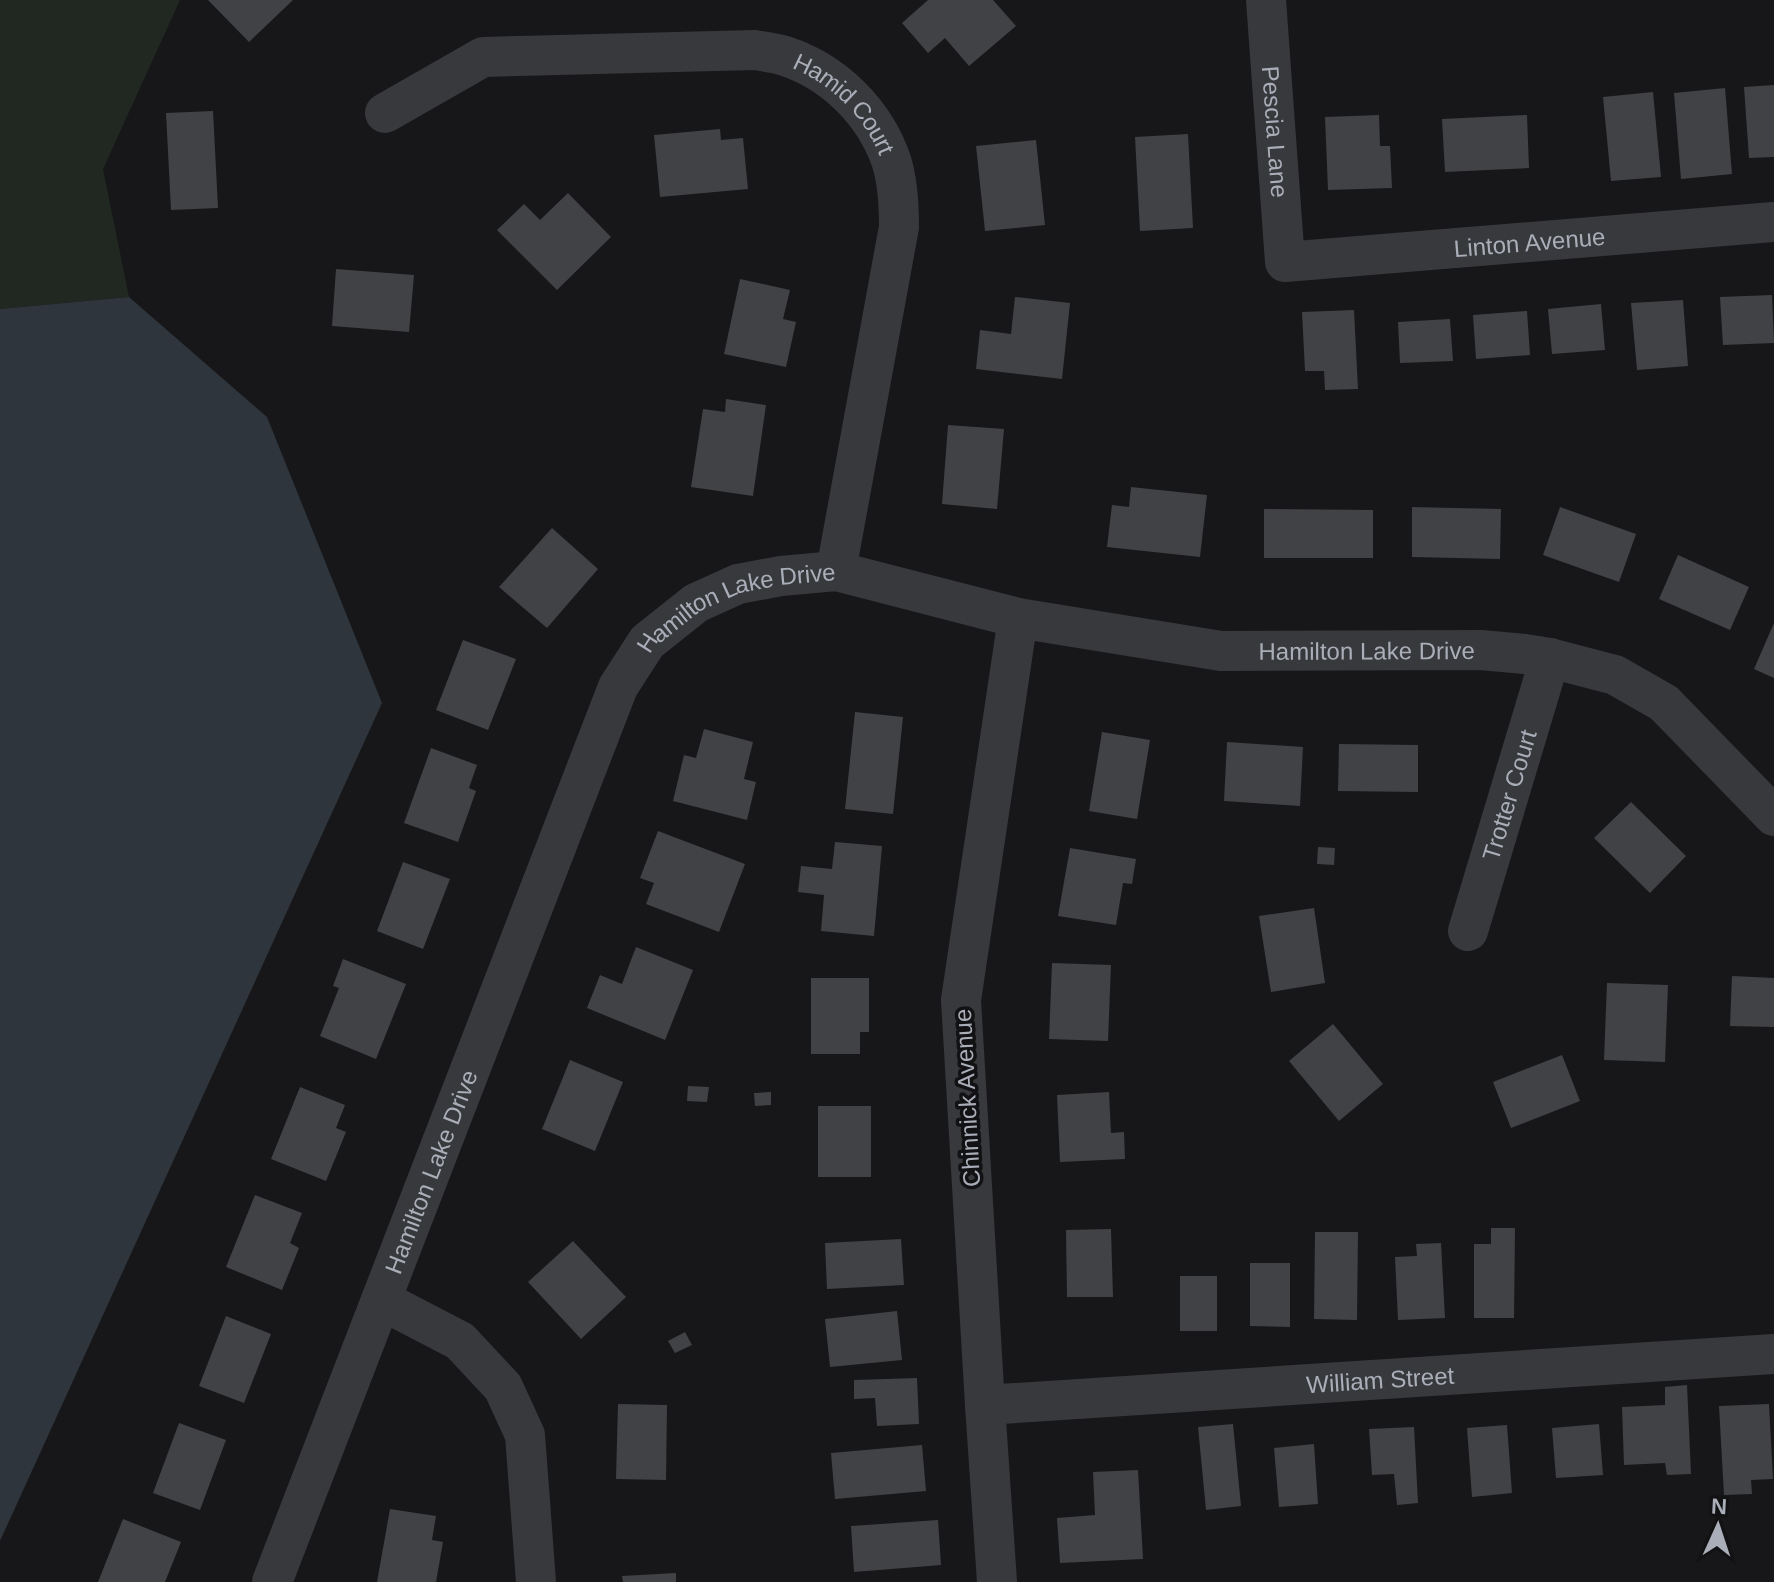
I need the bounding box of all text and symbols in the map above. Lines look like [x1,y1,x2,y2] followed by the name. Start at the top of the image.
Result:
[790,47,901,158] street label: Hamid Court
[1257,65,1294,199] street label: Pescia Lane
[1453,222,1606,262] street label: Linton Avenue
[631,558,837,657] street label: Hamilton Lake Drive
[1258,637,1475,664] street label: Hamilton Lake Drive
[1476,726,1541,864] street label: Trotter Court
[949,1008,985,1188] street label: Chinnick Avenue
[379,1066,482,1277] street label: Hamilton Lake Drive
[1305,1361,1455,1398] street label: William Street
[1678,1486,1758,1566] north arrow
[1710,1494,1728,1519] text: N

